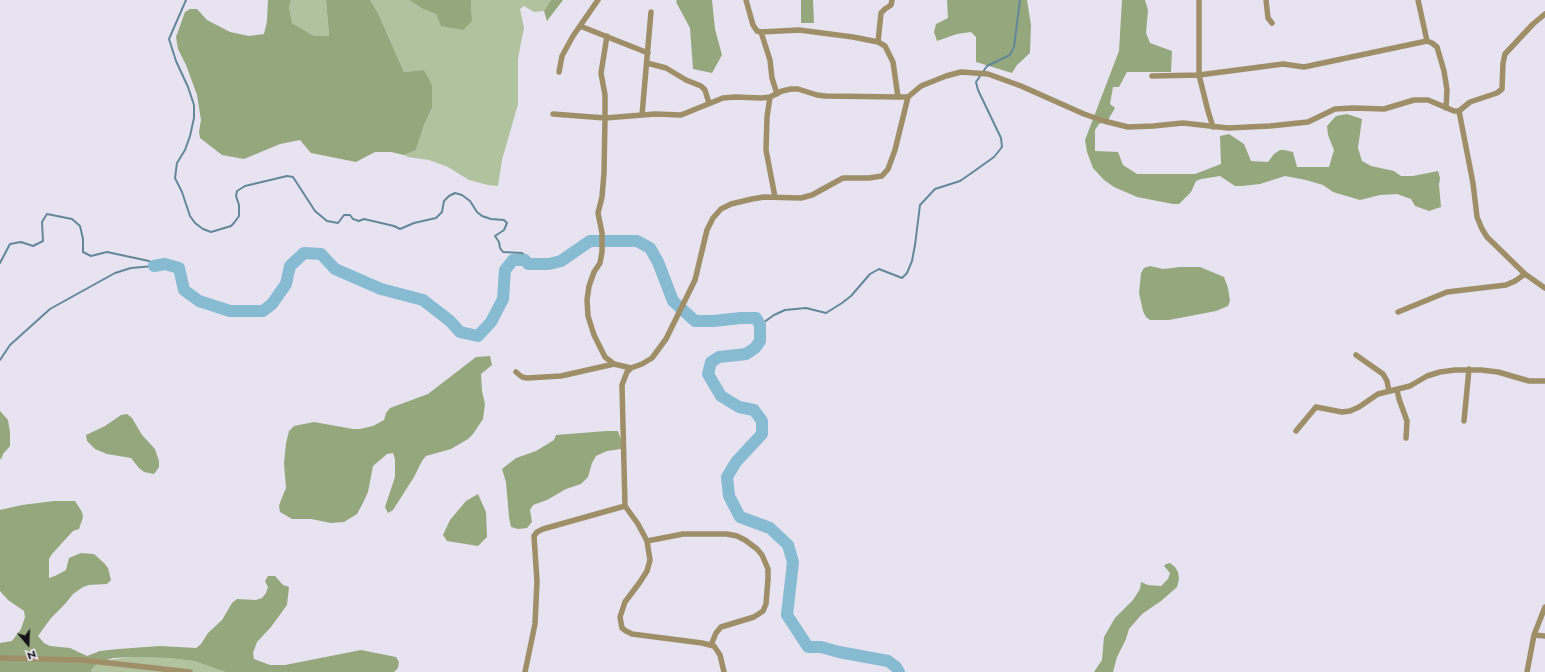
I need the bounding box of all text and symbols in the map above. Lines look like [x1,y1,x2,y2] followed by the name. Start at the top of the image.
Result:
[8,624,48,664] north arrow
[25,646,39,664] text: N

